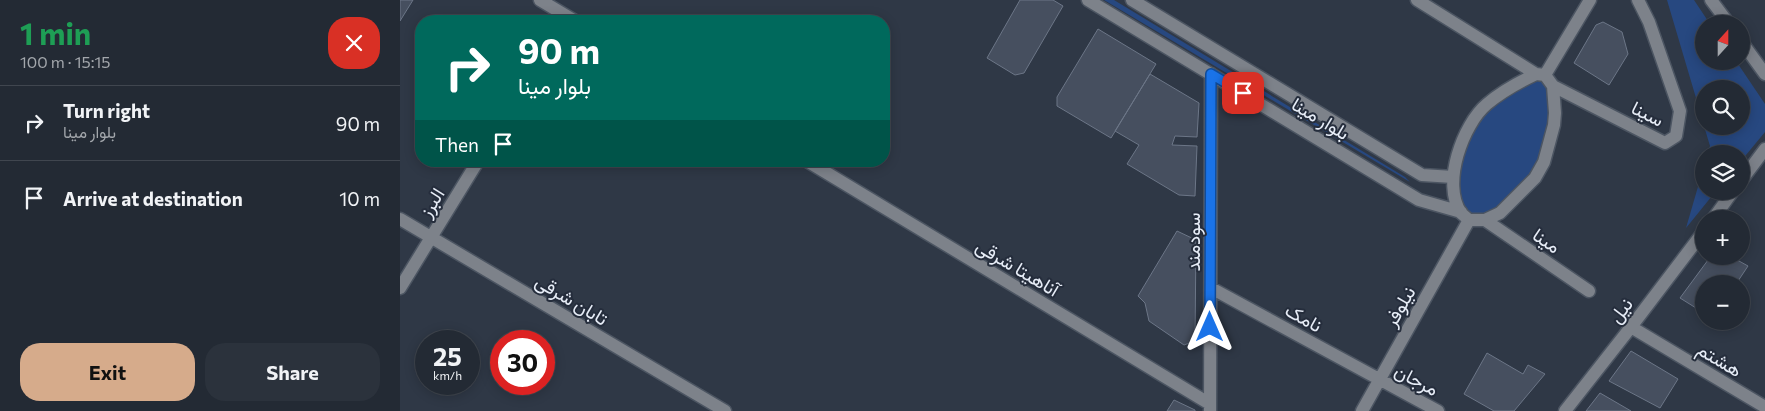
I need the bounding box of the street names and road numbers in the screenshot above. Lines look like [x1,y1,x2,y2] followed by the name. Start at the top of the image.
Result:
[1288,92,1354,145] street label: بلوار مینا
[1628,95,1668,132] street label: سینا
[413,183,450,222] street label: البرز
[1181,212,1205,272] street label: سودمند
[1528,223,1565,258] street label: مینا
[972,233,1065,302] street label: آناهیتا شرقی
[531,268,612,330] street label: تابان شرقی
[1378,282,1421,332] street label: نیلوفر
[1603,293,1638,328] street label: نیل
[1282,298,1326,336] street label: نامک
[1692,337,1747,383] street label: هشتم
[1391,358,1443,401] street label: مرجان

